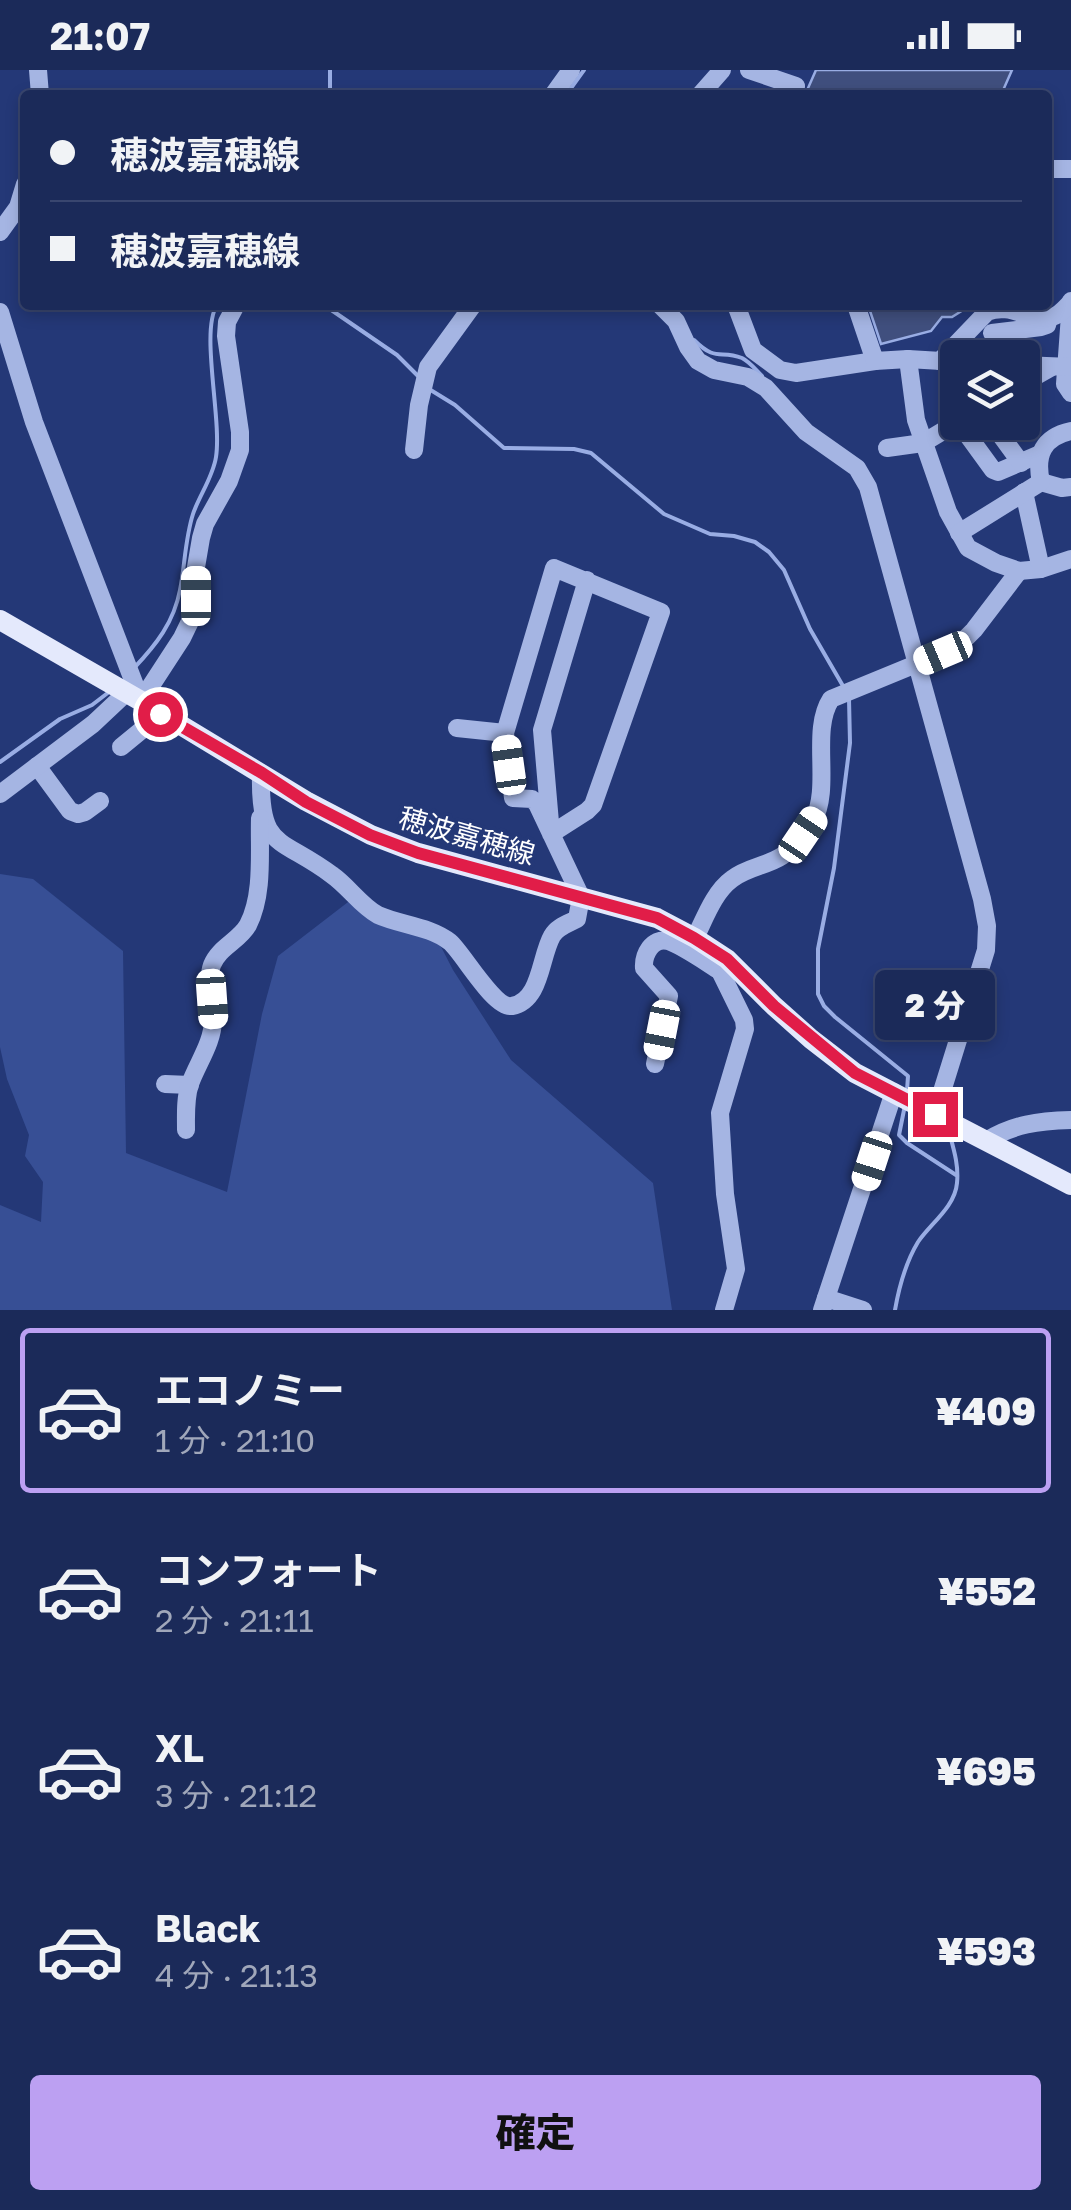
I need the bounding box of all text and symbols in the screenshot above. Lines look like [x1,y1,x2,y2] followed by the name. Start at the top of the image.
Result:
[50,13,150,58] text: 21:07
[110,132,300,177] text: 穂波嘉穂線
[110,228,300,273] text: 穂波嘉穂線
[940,340,1040,440] map controls
[940,340,1040,440] button: layers
[181,566,211,626] car
[910,627,976,679] car
[138,692,183,737] route start
[490,733,528,797] car
[395,800,539,871] street label: 穂波嘉穂線
[774,802,832,868] car
[195,968,229,1030] car
[875,969,995,1039] callout: 2 分
[905,986,965,1024] text: 2 分
[642,998,682,1062] car
[913,1092,958,1137] route end
[848,1128,896,1194] car
[35,1366,125,1456] icon: car
[155,1367,345,1412] text: エコノミー
[935,1388,1036,1433] text: ¥409
[155,1421,315,1459] text: 1 分 · 21:10
[35,1546,125,1636] icon: car
[155,1547,382,1592] text: コンフォート
[938,1568,1036,1613] text: ¥552
[155,1601,314,1639] text: 2 分 · 21:11
[155,1725,204,1770] text: XL
[35,1726,125,1816] icon: car
[936,1748,1036,1793] text: ¥695
[155,1776,317,1814] text: 3 分 · 21:12
[155,1905,260,1950] text: Black
[35,1906,125,1996] icon: car
[937,1928,1036,1973] text: ¥593
[155,1956,318,1994] text: 4 分 · 21:13
[30,2075,1041,2190] button: 確定

